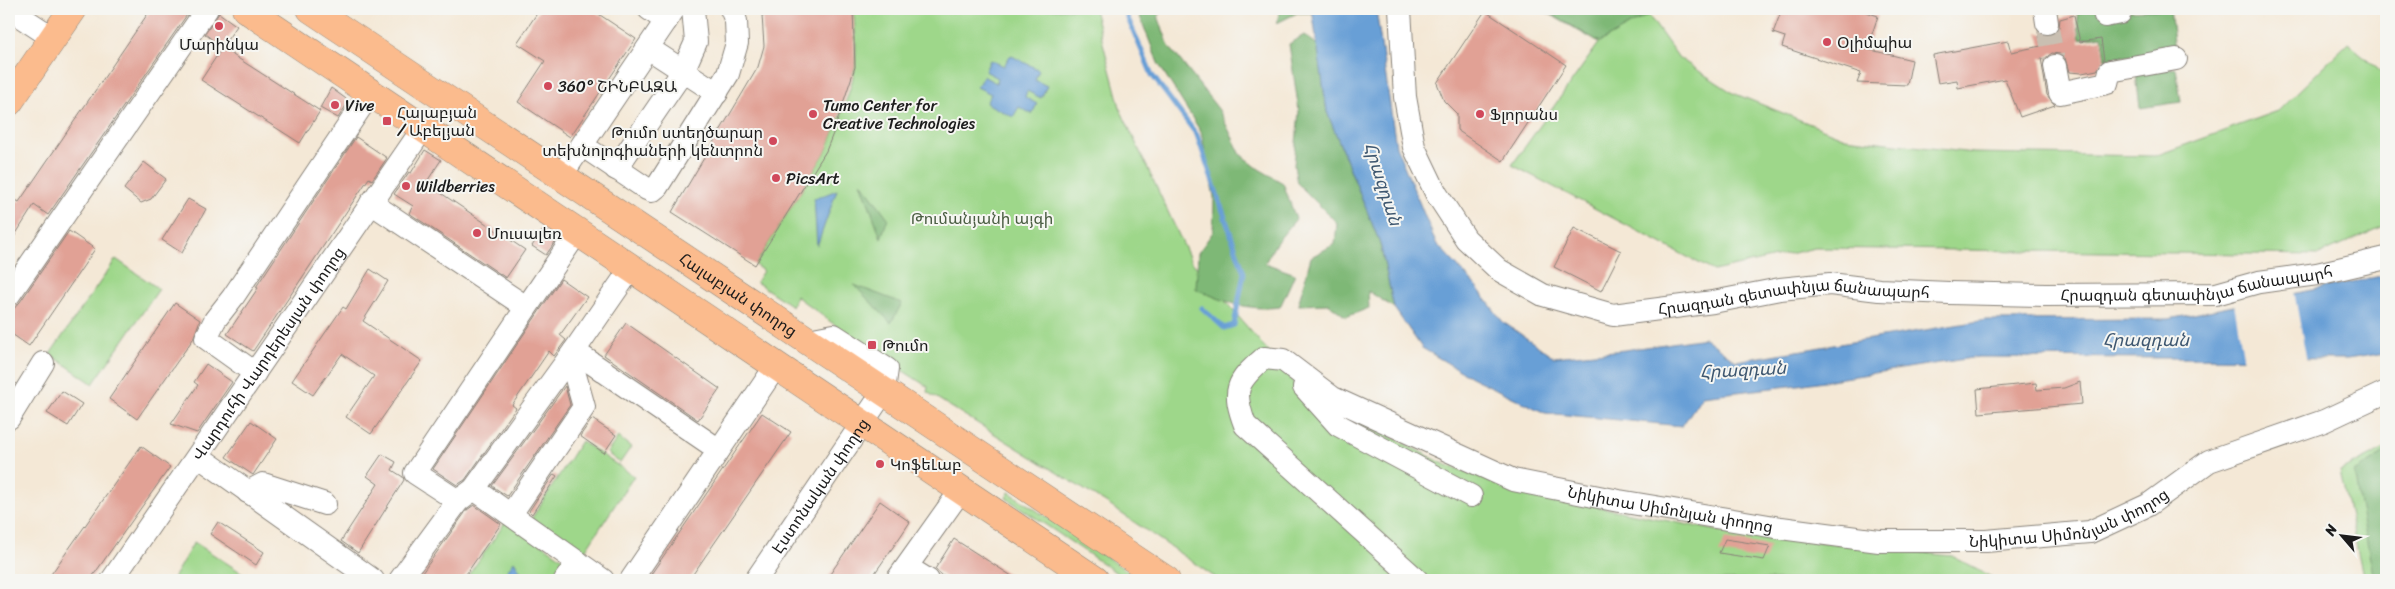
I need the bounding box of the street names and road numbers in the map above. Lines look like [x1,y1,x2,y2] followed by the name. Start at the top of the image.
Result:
[184,240,352,467] street label: Վարդուհի Վարդերեսյան փողոց
[673,244,804,345] street label: Հալաբյան փողոց
[2060,256,2335,309] street label: Հրազդան գետափնյա ճանապարհ
[1656,270,1930,324] street label: Հրազդան գետափնյա ճանապարհ
[763,412,877,560] street label: Էստոնական փողոց
[1565,477,1775,541] street label: Նիկիտա Սիմոնյան փողոց
[1969,480,2175,556] street label: Նիկիտա Սիմոնյան փողոց

